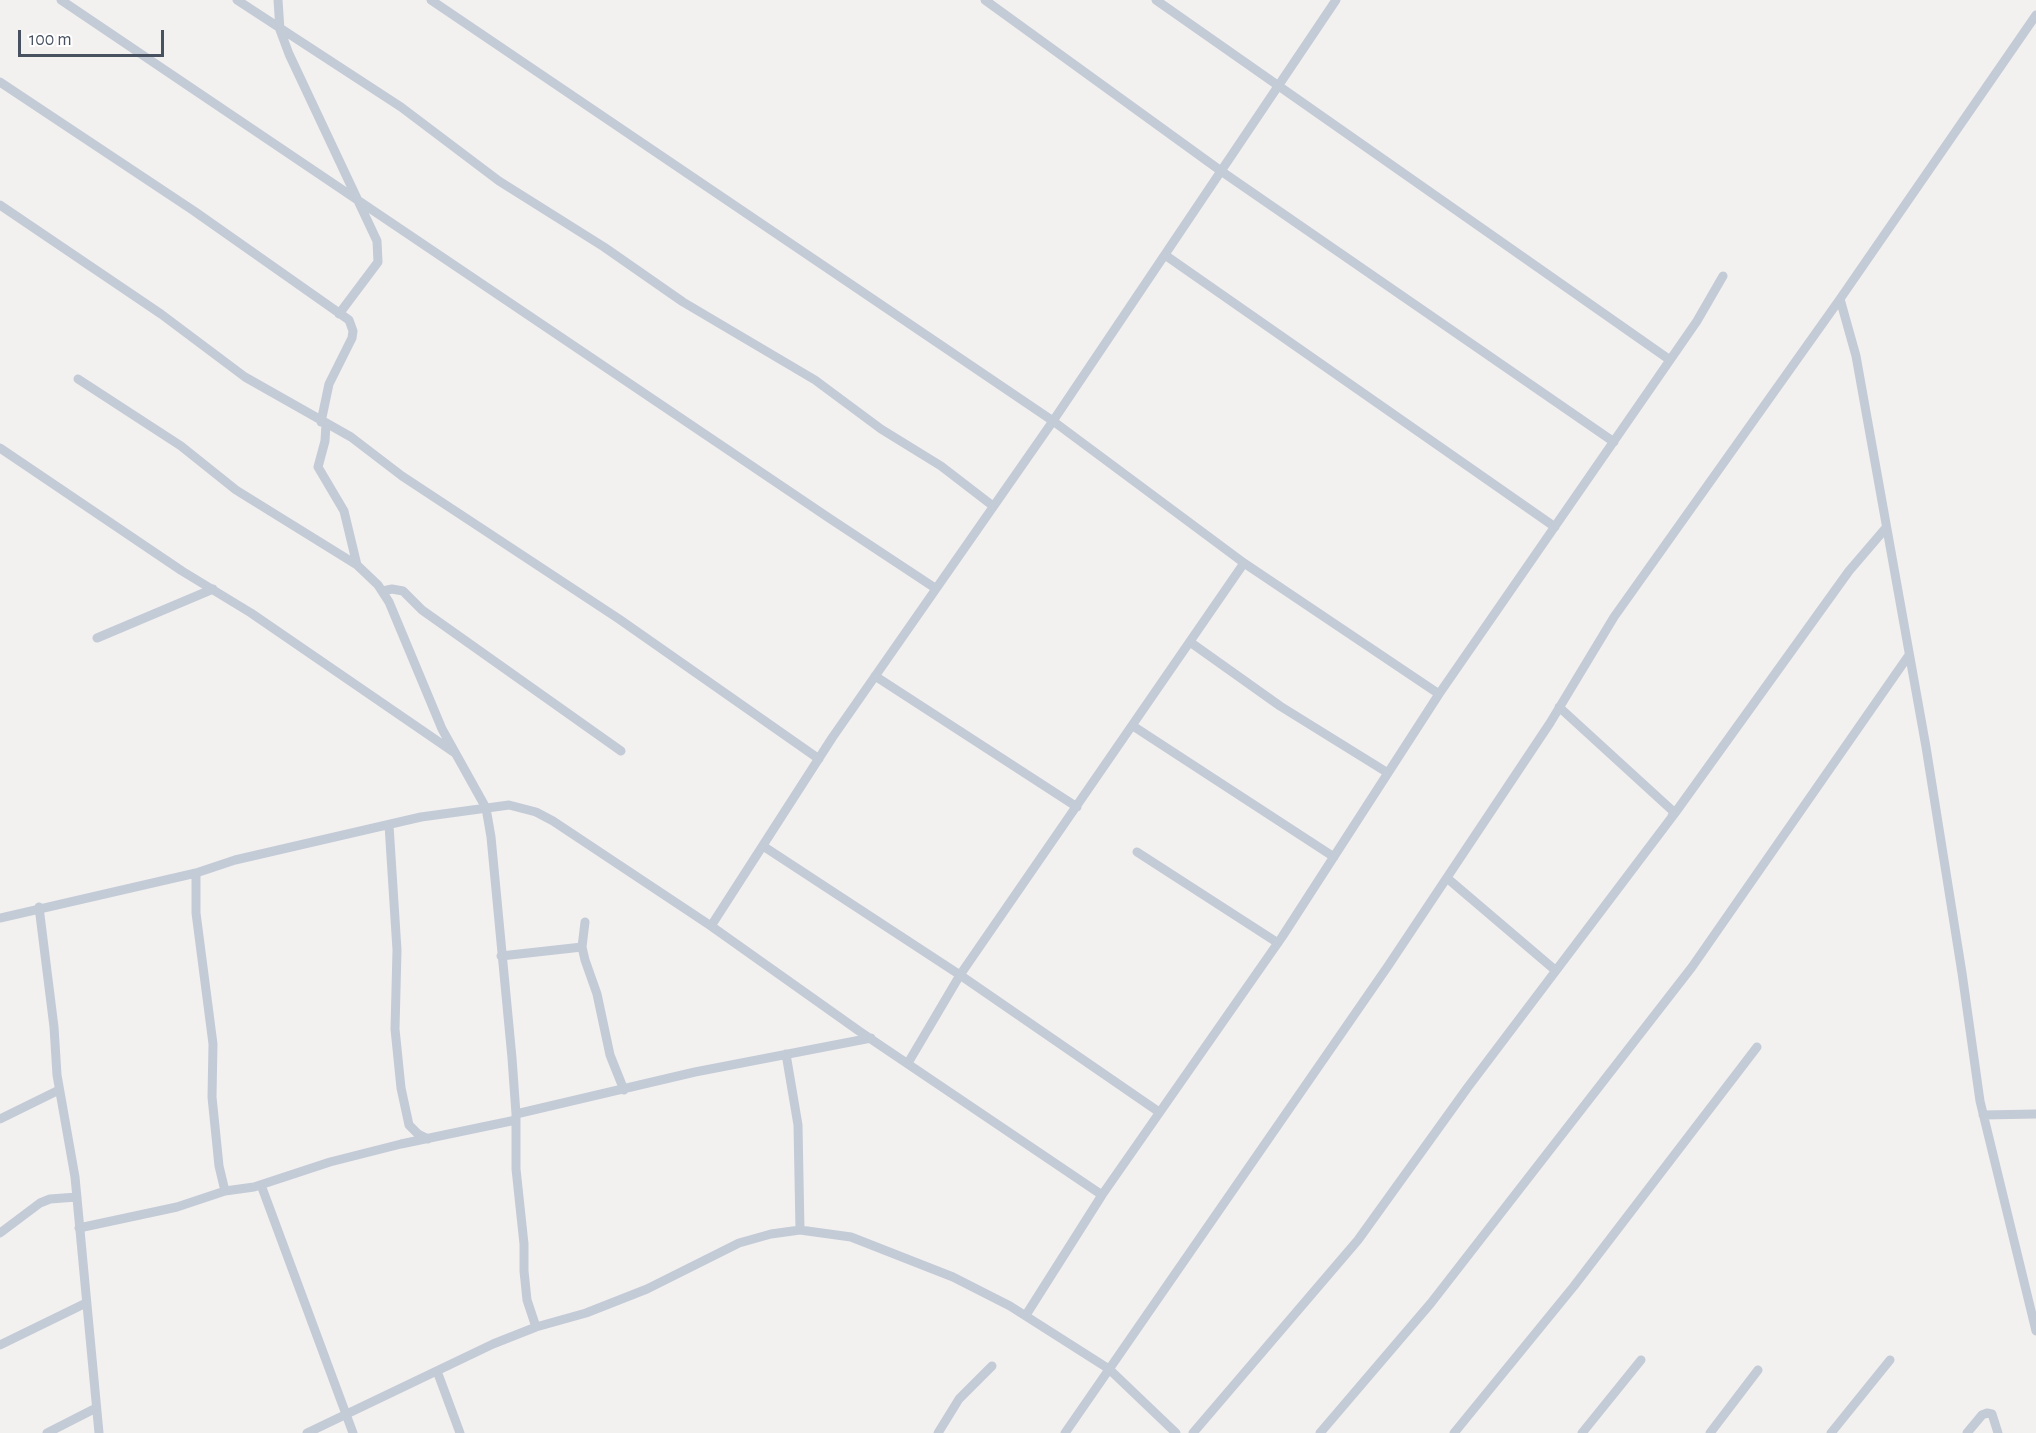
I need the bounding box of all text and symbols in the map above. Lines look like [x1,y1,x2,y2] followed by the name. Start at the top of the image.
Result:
[21,18,166,56] scale bar
[29,31,72,49] text: 100 m

